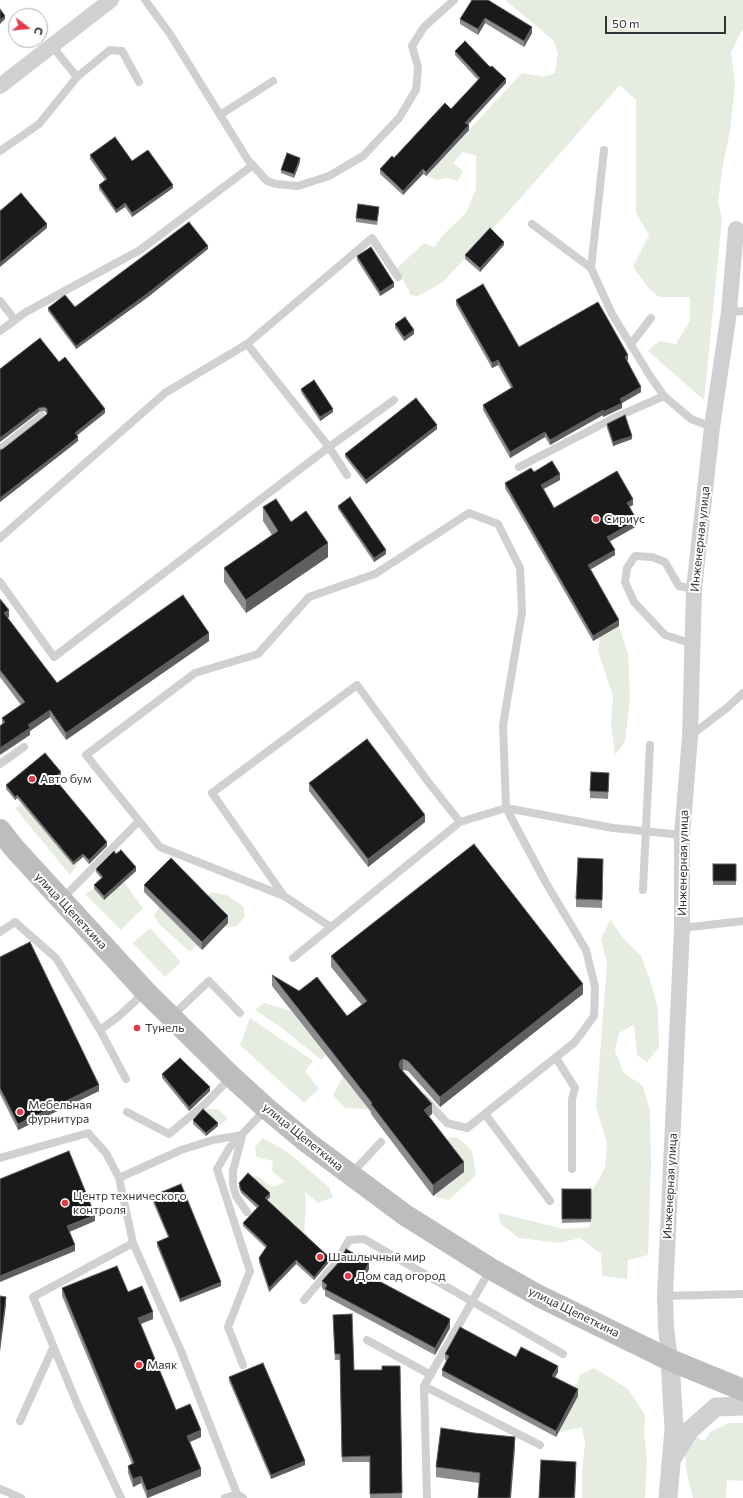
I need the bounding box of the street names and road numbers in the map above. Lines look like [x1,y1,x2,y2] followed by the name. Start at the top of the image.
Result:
[687,485,713,593] street label: Инженерная улица
[675,810,691,916] street label: Инженерная улица
[32,870,110,952] street label: улица Щепеткина
[260,1100,346,1174] street label: улица Щепеткина
[660,1133,680,1239] street label: Инженерная улица
[526,1284,622,1340] street label: улица Щепеткина

